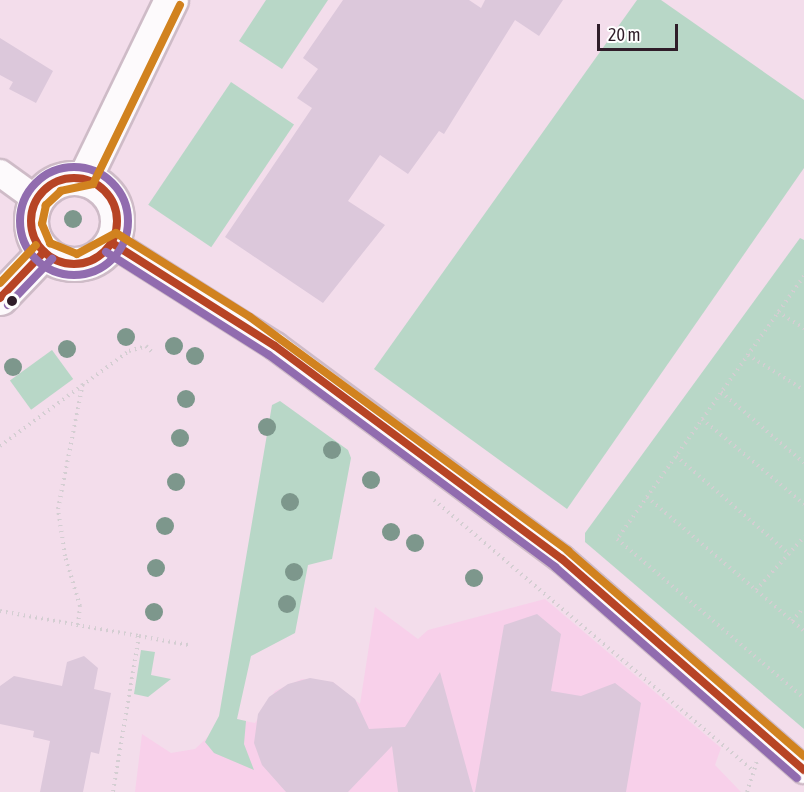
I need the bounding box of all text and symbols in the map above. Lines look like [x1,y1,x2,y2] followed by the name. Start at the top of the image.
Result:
[600,12,681,50] scale bar
[608,24,640,45] text: 20 m
[6,295,18,307] unlabelled marker

